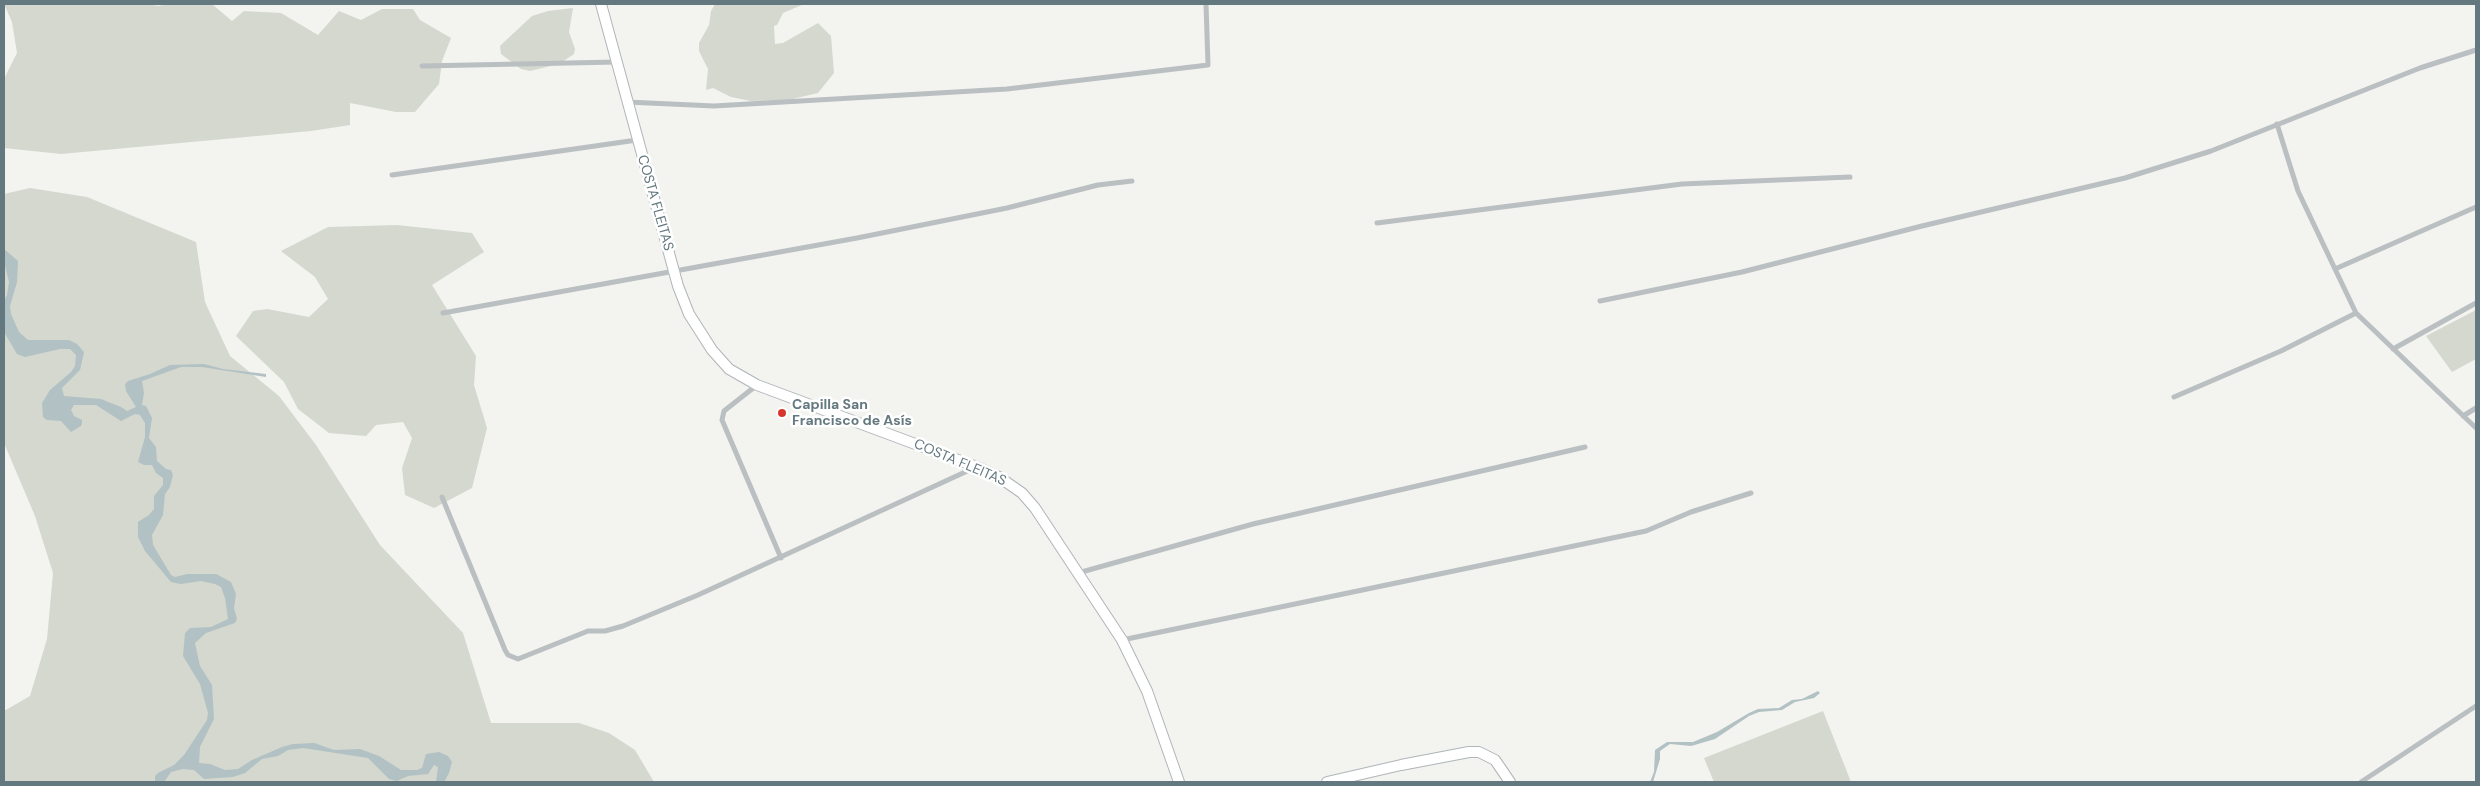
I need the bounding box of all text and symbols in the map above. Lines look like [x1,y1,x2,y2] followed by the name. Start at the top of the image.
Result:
[633,153,677,253] street label: COSTA FLEITAS
[792,397,912,430] place label: Capilla San Francisco de Asís
[776,407,788,419] marker: Capilla San Francisco de Asís
[911,436,1009,490] street label: COSTA FLEITAS

